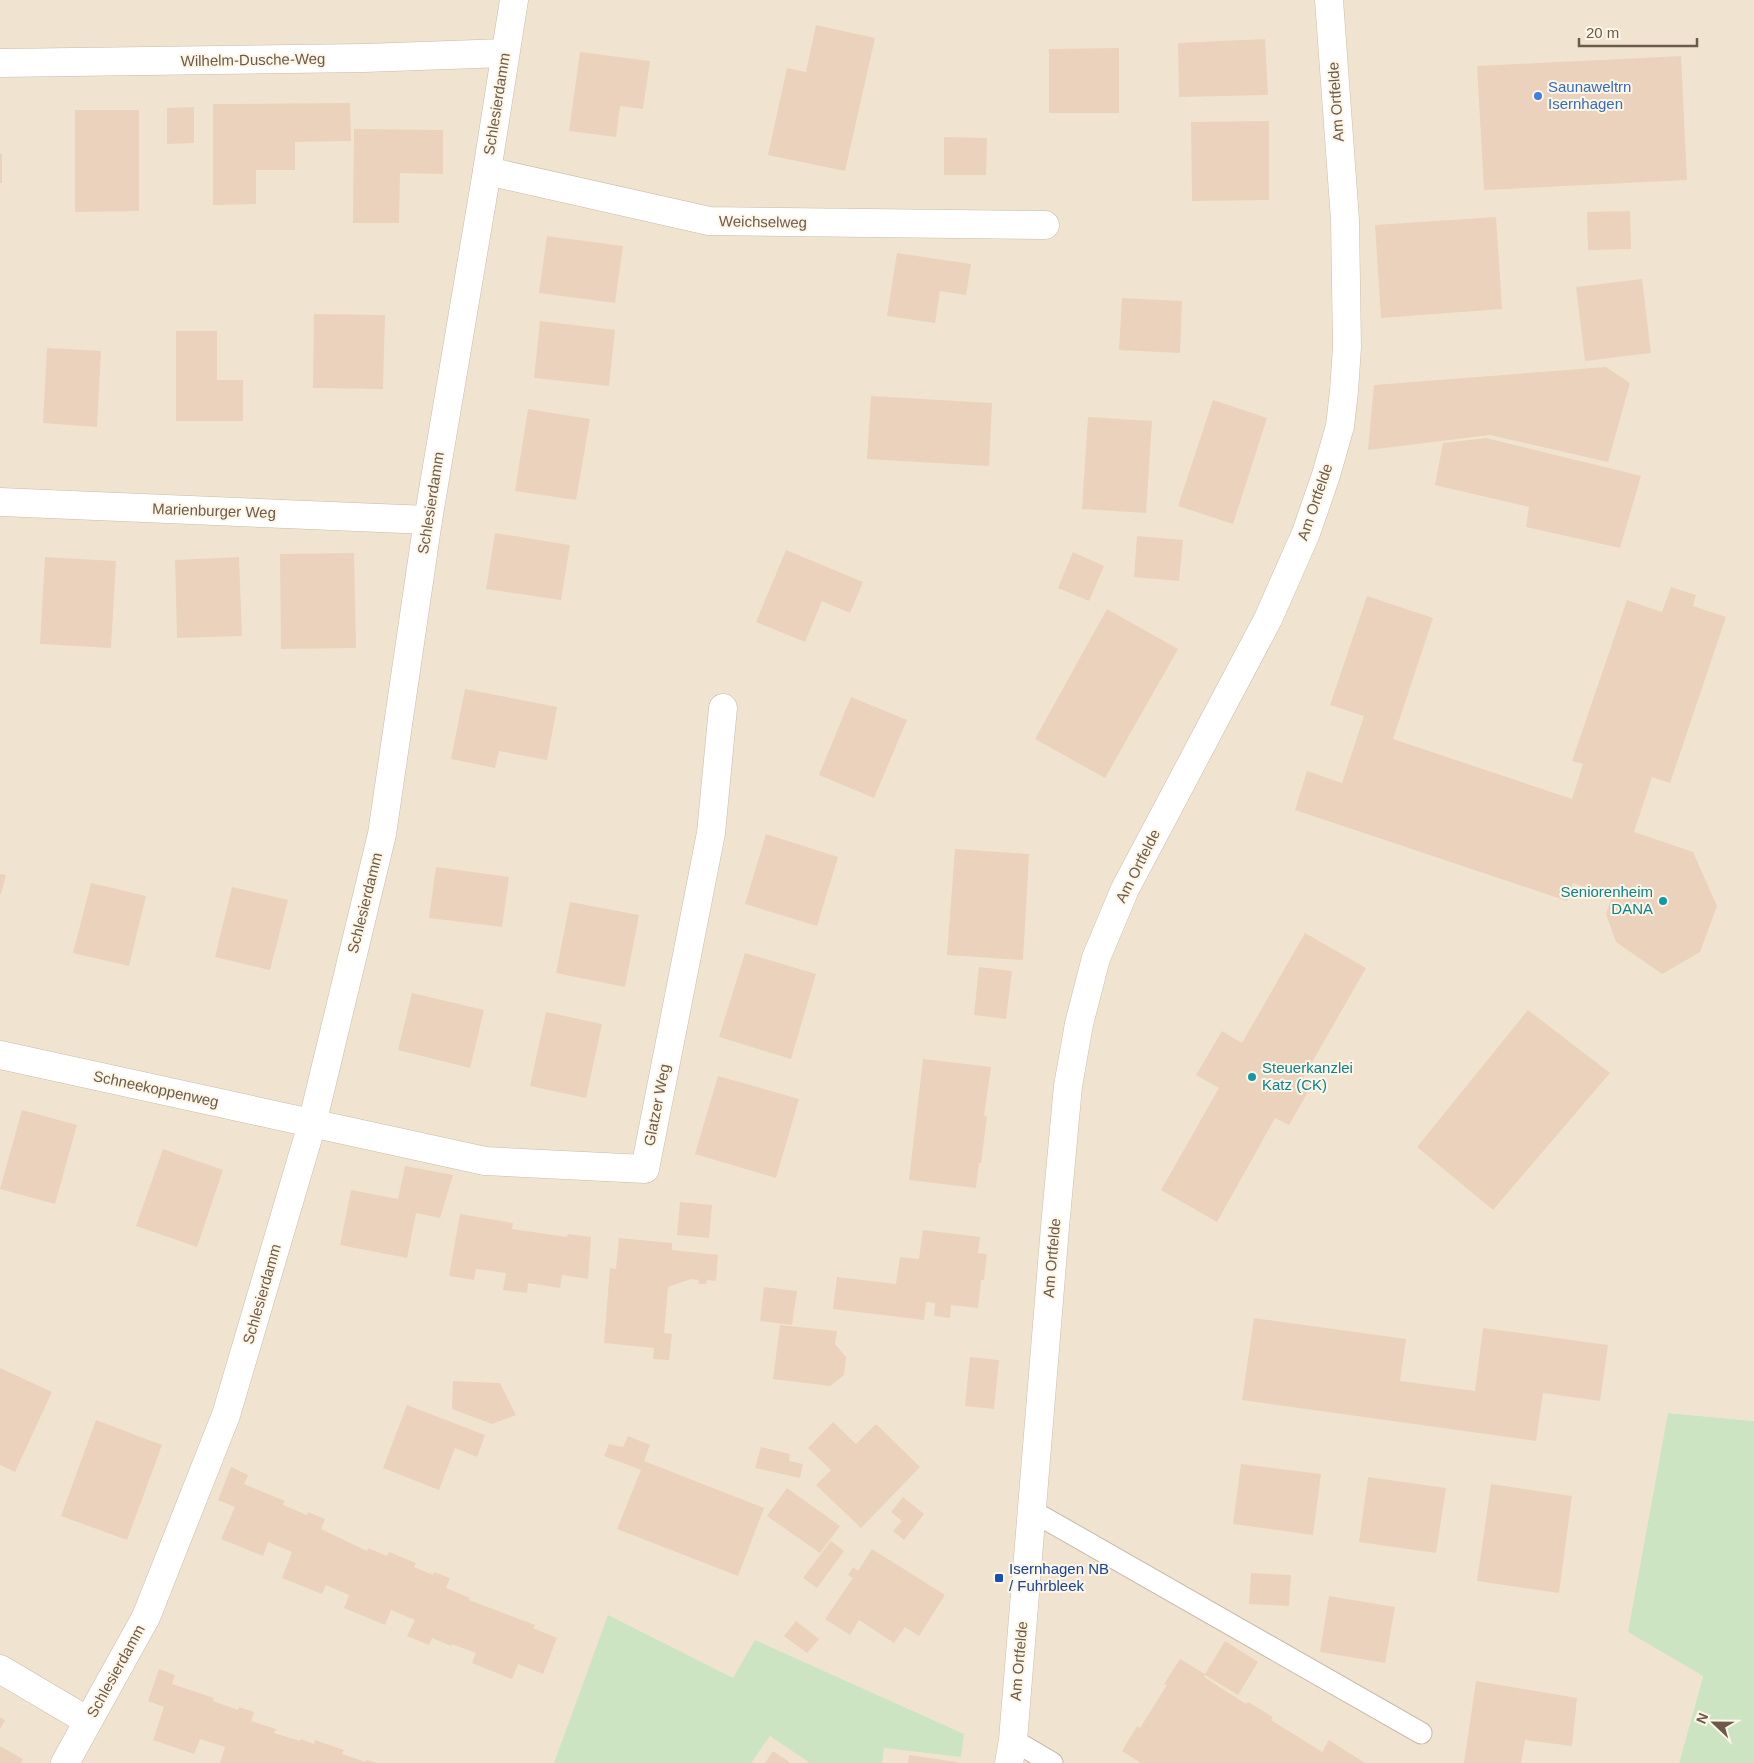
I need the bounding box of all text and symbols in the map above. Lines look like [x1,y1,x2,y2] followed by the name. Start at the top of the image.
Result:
[1579,15,1696,47] scale bar
[1586,24,1619,41] text: 20 m
[180,50,326,69] street label: Wilhelm-Dusche-Weg
[480,52,513,156] street label: Schlesierdamm
[1324,62,1347,143] street label: Am Ortfelde
[1548,78,1631,112] place label: Saunaweltrn Isernhagen
[1532,90,1544,102] marker: Saunaweltrn Isernhagen
[719,212,807,231] street label: Weichselweg
[414,451,447,555] street label: Schlesierdamm
[1293,461,1336,542] street label: Am Ortfelde
[152,500,276,521] street label: Marienburger Weg
[1112,826,1163,905] street label: Am Ortfelde
[344,851,385,955] street label: Schlesierdamm
[1560,883,1653,917] place label: Seniorenheim DANA
[1657,895,1669,907] marker: Seniorenheim DANA
[1262,1059,1353,1093] place label: Steuerkanzlei Katz (CK)
[640,1062,673,1147] street label: Glatzer Weg
[92,1067,220,1110] street label: Schneekoppenweg
[1246,1071,1258,1083] marker: Steuerkanzlei Katz (CK)
[1040,1217,1063,1299] street label: Am Ortfelde
[239,1242,284,1346] street label: Schlesierdamm
[1009,1560,1109,1594] place label: Isernhagen NB / Fuhrbleek
[993,1572,1005,1584] marker: Isernhagen NB / Fuhrbleek
[1007,1620,1030,1702] street label: Am Ortfelde
[83,1621,148,1720] street label: Schlesierdamm
[1689,1698,1739,1748] north arrow
[1693,1710,1711,1726] text: N

